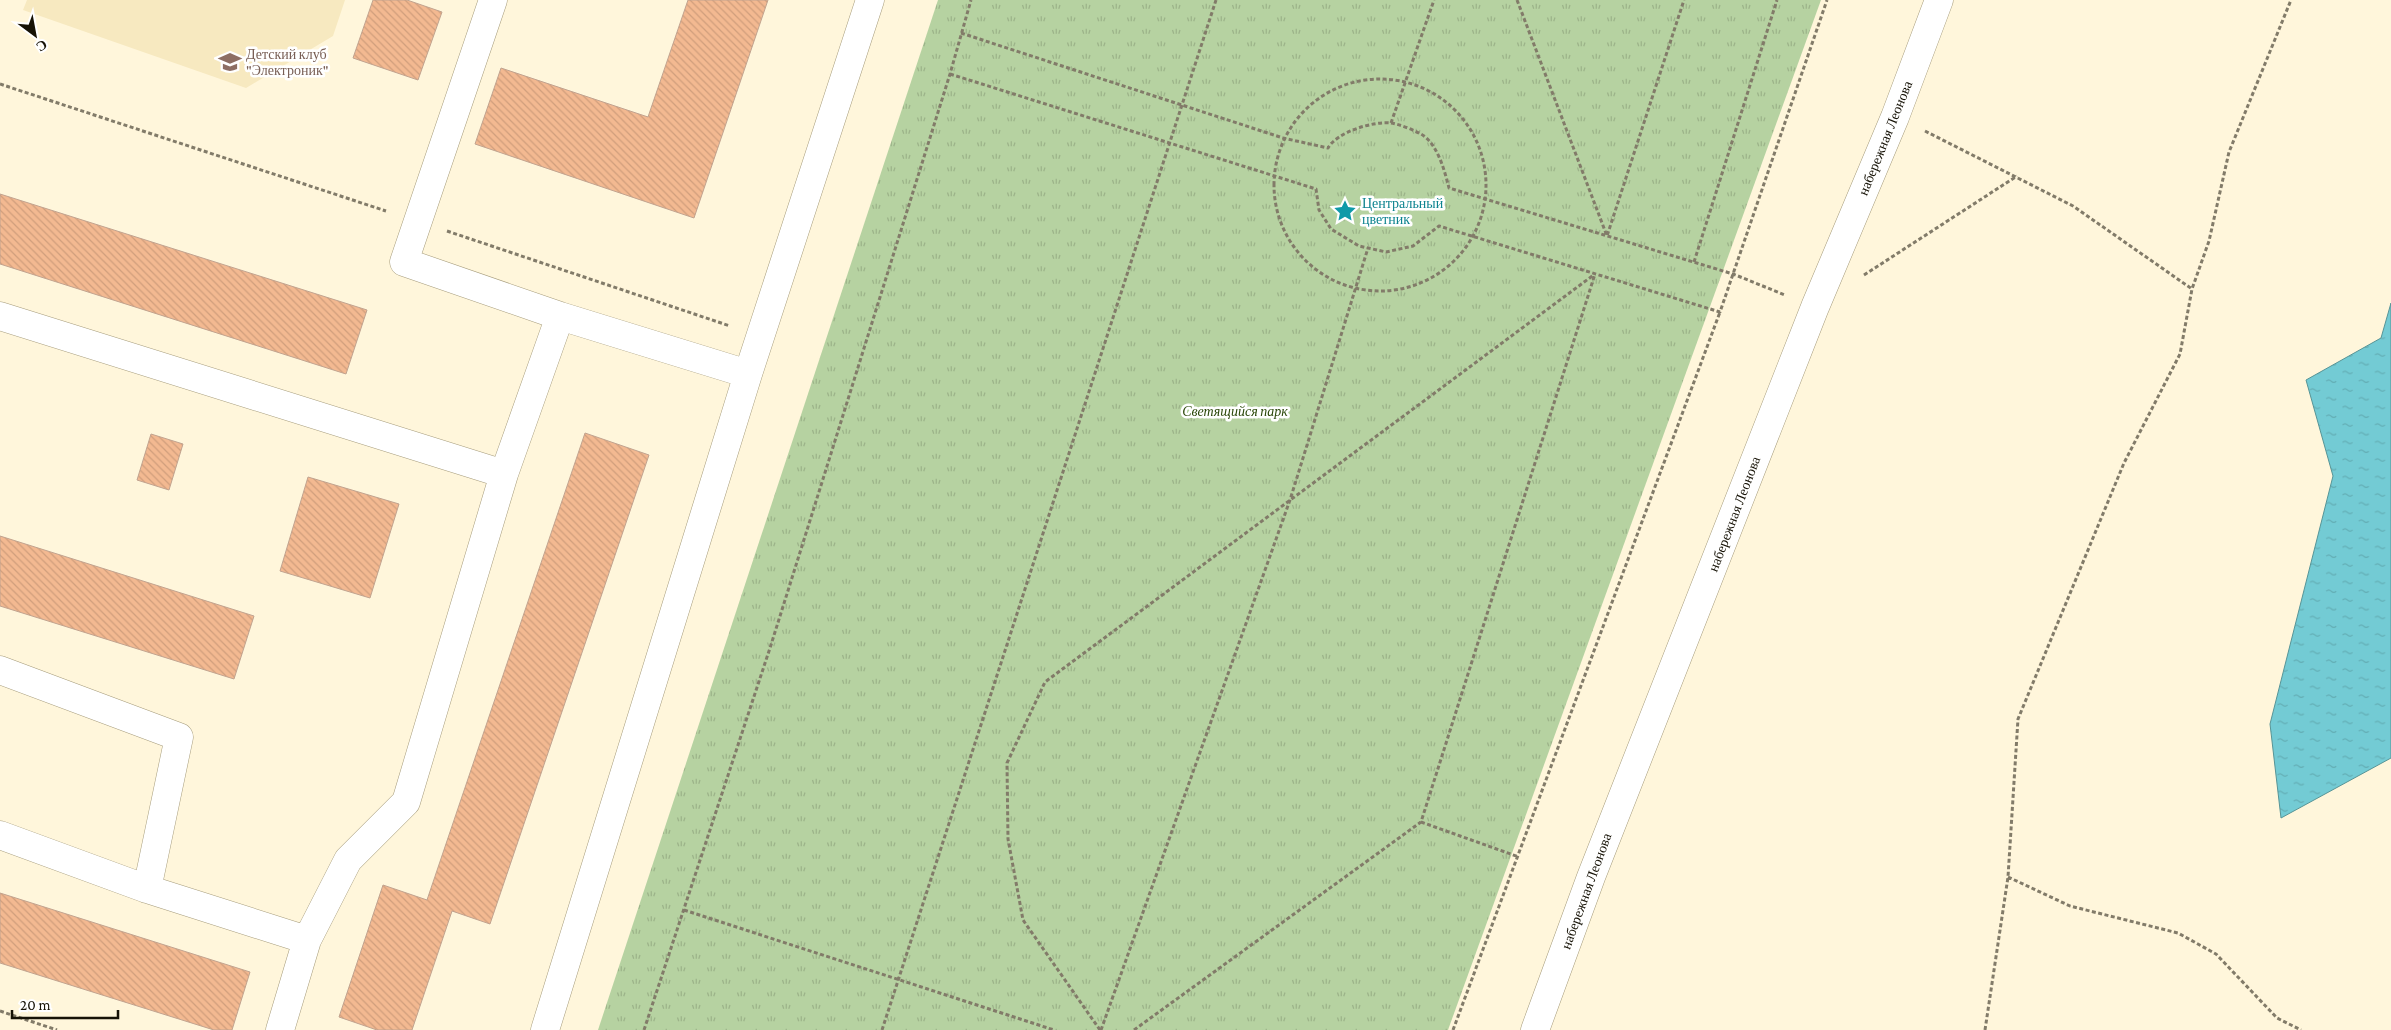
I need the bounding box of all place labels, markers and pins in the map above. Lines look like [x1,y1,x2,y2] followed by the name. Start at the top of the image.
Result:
[246,46,328,78] place label: Детский клуб "Электроник"
[217,49,243,75] school or university icon: Детский клуб "Электроник"
[1362,195,1444,227] place label: Центральный цветник
[1332,198,1358,224] place icon: Центральный цветник

